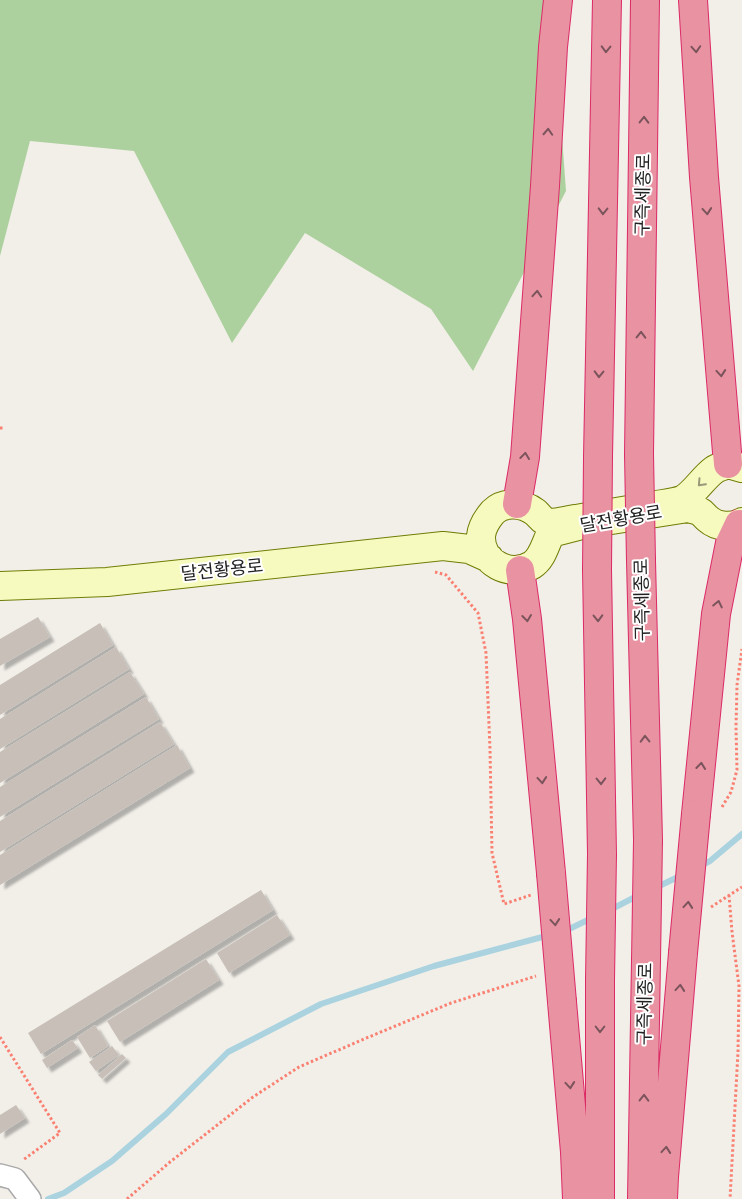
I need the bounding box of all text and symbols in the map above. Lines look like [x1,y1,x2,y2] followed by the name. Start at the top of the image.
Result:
[601,45,611,53] one-way arrow
[690,45,701,53] one-way arrow
[638,116,649,124] one-way arrow
[543,128,554,136] one-way arrow
[631,153,655,237] street label: 구즉세종로
[597,207,608,215] one-way arrow
[701,207,712,215] one-way arrow
[532,290,543,298] one-way arrow
[636,331,646,339] one-way arrow
[715,369,726,377] one-way arrow
[594,370,605,378] one-way arrow
[519,452,530,460] one-way arrow
[698,478,707,487] one-way arrow
[578,501,664,537] street label: 달전황용로
[180,555,264,585] street label: 달전황용로
[630,558,654,642] street label: 구즉세종로
[712,600,723,609] one-way arrow
[521,615,532,623] one-way arrow
[593,615,603,623] one-way arrow
[640,735,651,743] one-way arrow
[695,762,706,770] one-way arrow
[536,776,547,784] one-way arrow
[596,778,606,785] one-way arrow
[682,900,693,908] one-way arrow
[549,918,560,926] one-way arrow
[633,962,657,1046] street label: 구즉세종로
[674,984,685,992] one-way arrow
[595,1026,605,1033] one-way arrow
[564,1081,575,1089] one-way arrow
[639,1094,649,1102] one-way arrow
[661,1146,672,1154] one-way arrow

